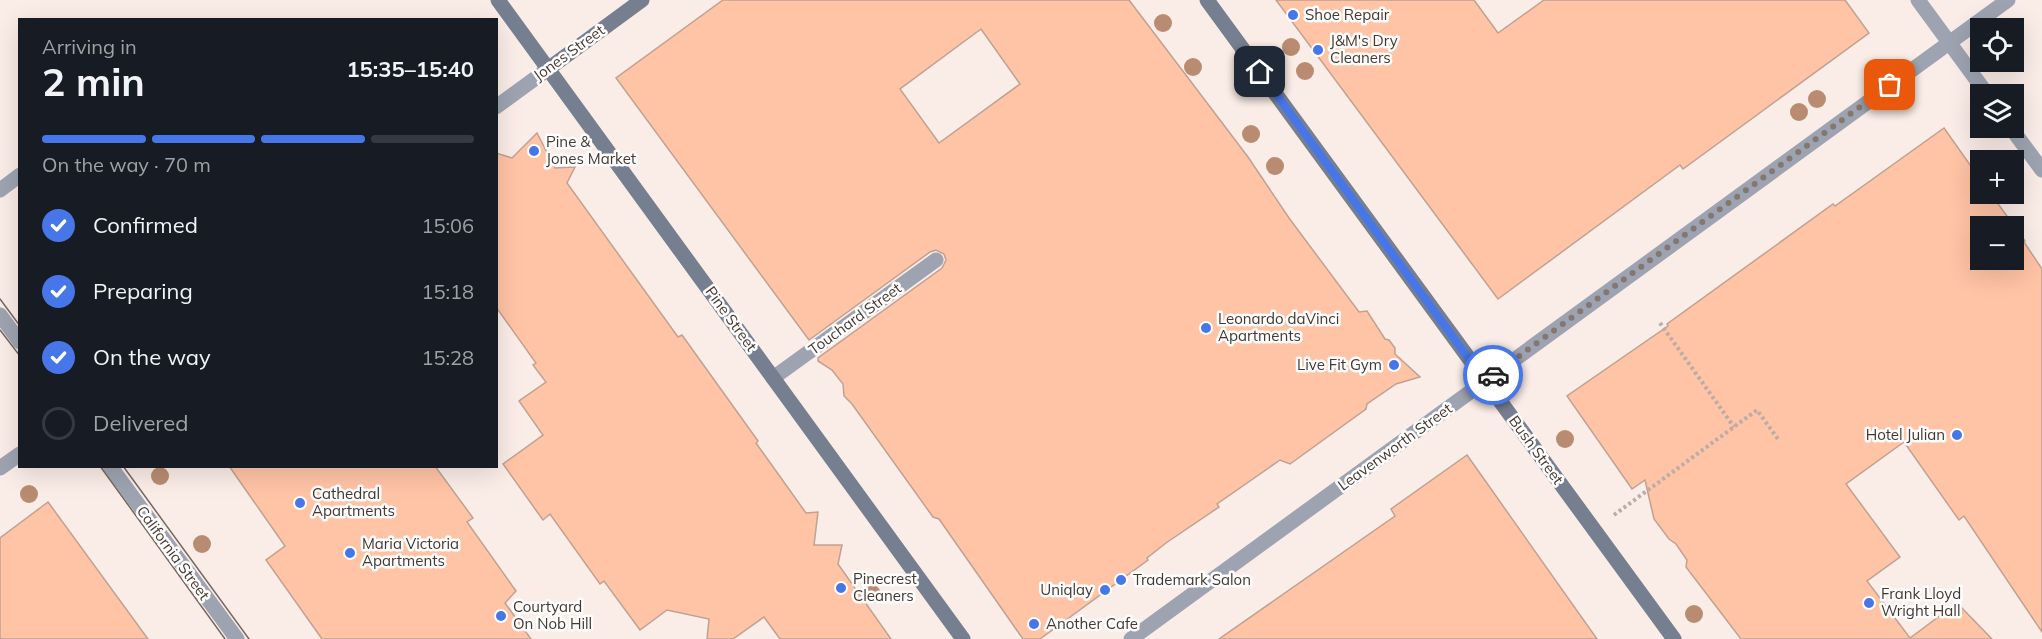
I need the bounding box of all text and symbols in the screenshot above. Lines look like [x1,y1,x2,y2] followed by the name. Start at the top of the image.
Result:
[1305,5,1390,24] place label: Shoe Repair
[1286,8,1300,22] marker: Shoe Repair
[1970,18,2024,270] map controls
[1970,18,2024,72] button: locate
[529,20,608,85] street label: Jones Street
[1330,31,1398,67] place label: J&M's Dry Cleaners
[42,34,137,59] text: Arriving in
[1311,43,1325,57] marker: J&M's Dry Cleaners
[1234,46,1285,97] pin
[346,55,474,83] text: 15:35–15:40
[1243,55,1276,88] icon: home
[42,57,145,106] text: 2 min
[1864,59,1915,110] pin
[1873,68,1906,101] icon: bag
[1970,84,2024,138] button: layers
[546,132,636,168] place label: Pine & Jones Market
[527,144,541,158] marker: Pine & Jones Market
[1970,150,2024,204] button: +
[42,152,211,177] text: On the way · 70 m
[42,209,75,242] icon: check
[93,211,198,239] text: Confirmed
[421,213,474,238] text: 15:06
[1970,216,2024,270] button: −
[42,275,75,308] icon: check
[93,277,193,305] text: Preparing
[421,279,474,304] text: 15:18
[805,279,905,359] street label: Touchard Street
[701,283,761,355] street label: Pine Street
[1218,309,1339,345] place label: Leonardo daVinci Apartments
[1199,321,1213,335] marker: Leonardo daVinci Apartments
[42,341,75,374] icon: check
[93,343,211,371] text: On the way
[421,345,474,370] text: 15:28
[1463,345,1523,405] courier
[1297,355,1382,374] place label: Live Fit Gym
[1387,358,1401,372] marker: Live Fit Gym
[1477,359,1510,392] icon: car
[1334,399,1456,494] street label: Leavenworth Street
[93,409,188,437] text: Delivered
[1505,412,1568,488] street label: Bush Street
[1866,425,1945,444] place label: Hotel Julian
[1950,428,1964,442] marker: Hotel Julian
[312,484,395,520] place label: Cathedral Apartments
[293,496,307,510] marker: Cathedral Apartments
[133,502,214,604] street label: California Street
[362,534,459,570] place label: Maria Victoria Apartments
[343,546,357,560] marker: Maria Victoria Apartments
[853,569,917,605] place label: Pinecrest Cleaners
[1133,570,1251,589] place label: Trademark Salon
[1114,573,1128,587] marker: Trademark Salon
[1040,580,1093,599] place label: Uniqlay
[834,581,848,595] marker: Pinecrest Cleaners
[1098,583,1112,597] marker: Uniqlay
[1881,584,1961,620] place label: Frank Lloyd Wright Hall
[1862,596,1876,610] marker: Frank Lloyd Wright Hall
[513,597,592,633] place label: Courtyard On Nob Hill
[494,609,508,623] marker: Courtyard On Nob Hill
[1046,614,1138,633] place label: Another Cafe
[1027,617,1041,631] marker: Another Cafe

